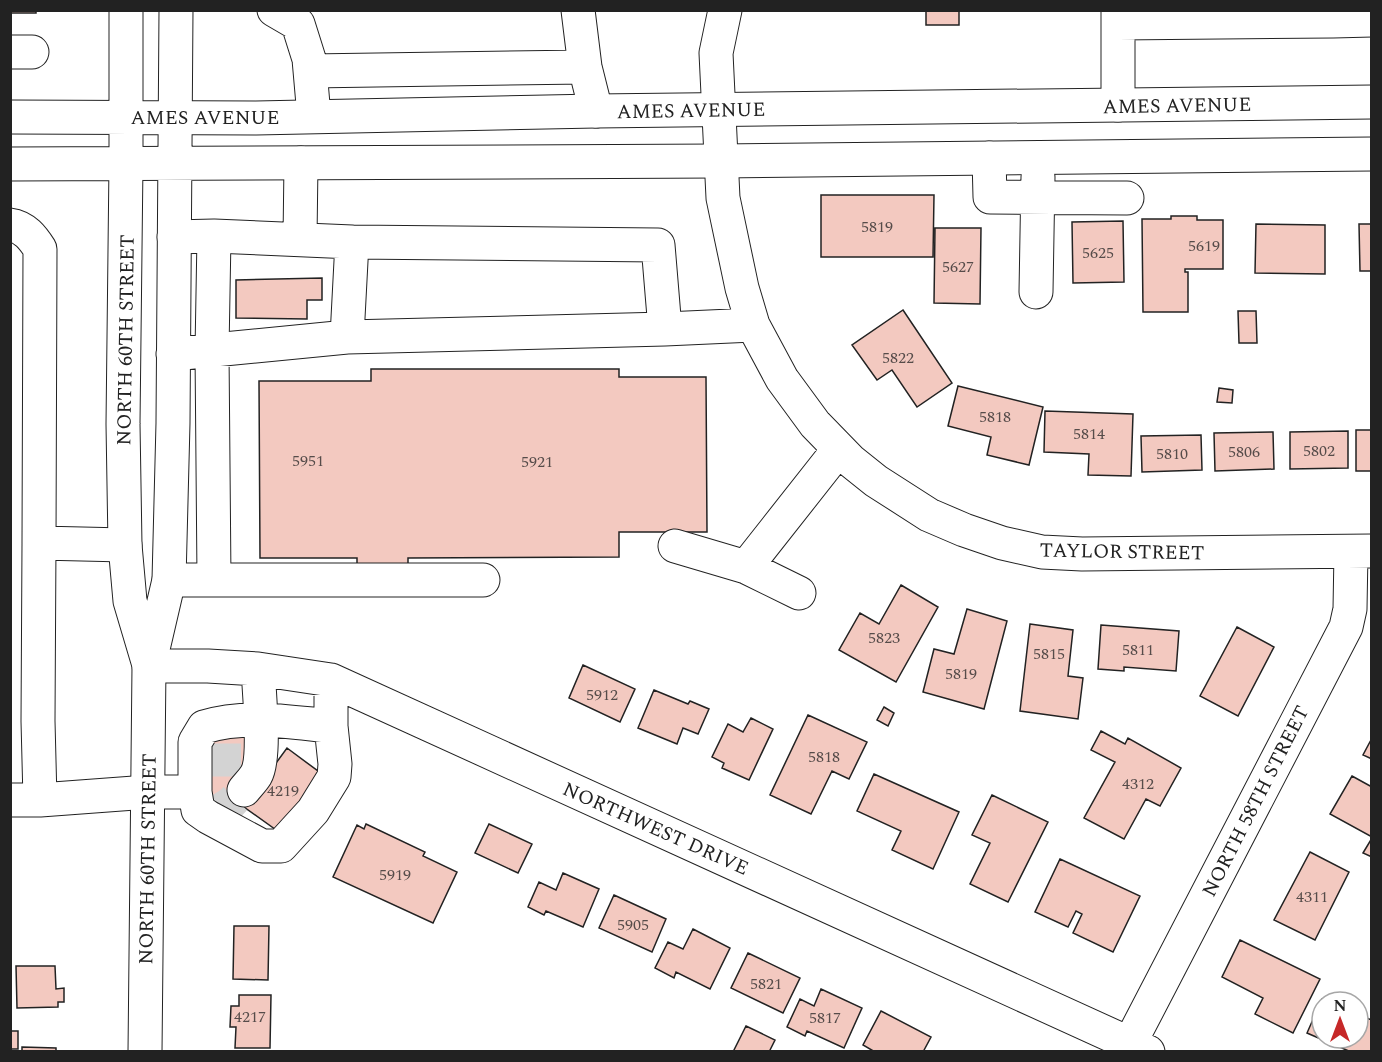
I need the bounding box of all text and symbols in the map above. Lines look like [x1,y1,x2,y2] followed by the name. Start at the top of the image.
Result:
[1102,90,1252,122] street label: AMES AVENUE
[616,95,766,127] street label: AMES AVENUE
[131,103,279,133] street label: AMES AVENUE
[861,215,893,239] house number: 5819
[109,234,143,446] street label: NORTH 60TH STREET
[1188,234,1220,258] house number: 5619
[1082,241,1114,265] house number: 5625
[942,255,974,279] house number: 5627
[882,346,914,370] house number: 5822
[979,405,1011,429] house number: 5818
[1073,422,1105,446] house number: 5814
[1303,439,1335,463] house number: 5802
[1228,440,1260,464] house number: 5806
[1156,442,1188,466] house number: 5810
[292,449,324,473] house number: 5951
[521,450,553,474] house number: 5921
[1039,536,1204,568] street label: TAYLOR STREET
[868,626,900,650] house number: 5823
[1122,638,1154,662] house number: 5811
[1033,642,1065,666] house number: 5815
[945,662,977,686] house number: 5819
[586,683,618,707] house number: 5912
[1195,700,1317,902] street label: NORTH 58TH STREET
[808,745,840,769] house number: 5818
[131,753,165,965] street label: NORTH 60TH STREET
[1122,772,1154,796] house number: 4312
[558,774,753,883] street label: NORTHWEST DRIVE
[267,779,299,803] house number: 4219
[379,863,411,887] house number: 5919
[1296,885,1328,909] house number: 4311
[617,913,649,937] house number: 5905
[750,972,782,996] house number: 5821
[1310,990,1370,1050] north arrow
[1333,994,1347,1018] text: N
[234,1005,266,1029] house number: 4217
[809,1006,841,1030] house number: 5817

